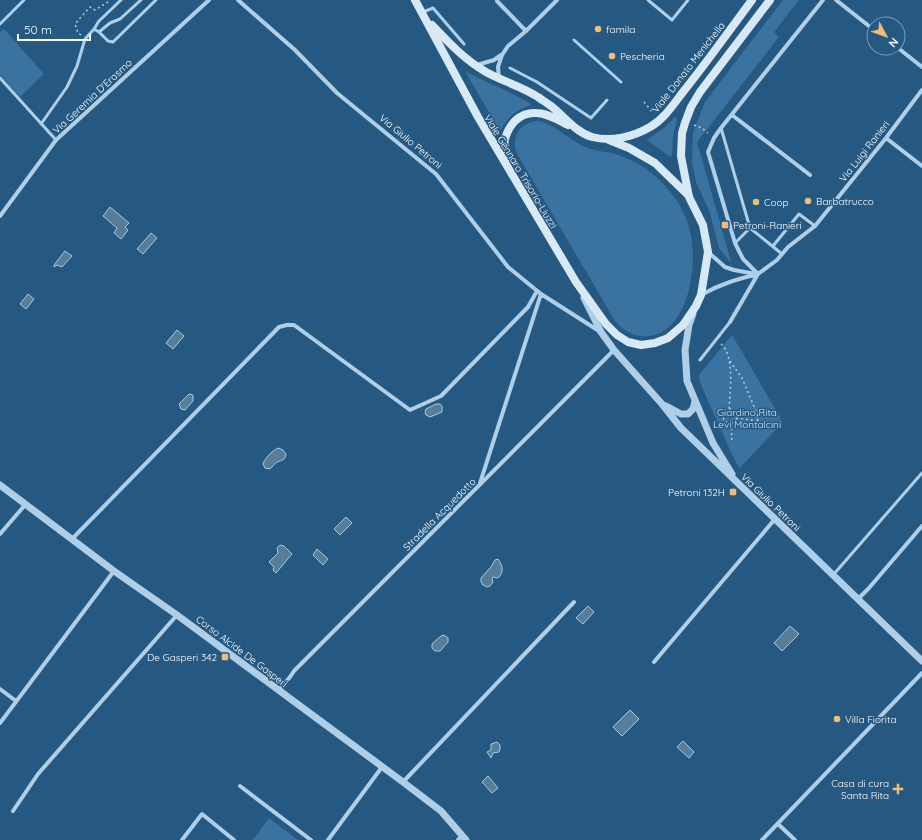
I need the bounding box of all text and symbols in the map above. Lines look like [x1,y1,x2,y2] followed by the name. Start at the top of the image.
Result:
[18,16,90,42] scale bar
[866,16,906,56] north arrow
[649,19,728,115] street label: Viale Donato Menichella
[24,22,52,37] text: 50 m
[606,23,635,36] place label: famila
[593,24,603,34] marker: famila
[886,35,901,50] text: N
[620,50,665,63] place label: Pescheria
[607,51,617,61] marker: Pescheria
[50,56,135,137] street label: Via Geremia D'Erasmo
[377,111,445,171] street label: Via Giulio Petroni
[481,112,560,231] street label: Viale Gennaro Trisorio-Liuzzi
[836,118,892,185] street label: Via Luigi Ranieri
[816,195,874,208] place label: Barbatrucco
[764,196,789,209] place label: Coop
[803,196,813,206] marker: Barbatrucco
[751,197,761,207] marker: Coop
[733,219,802,232] place label: Petroni-Ranieri
[720,220,730,230] marker: Petroni-Ranieri
[713,406,781,431] park label: Giardino Rita Levi Montalcini
[738,471,803,534] street label: Via Giulio Petroni
[400,475,479,554] street label: Stradella Acquedotto
[668,486,725,499] place label: Petroni 132H
[728,487,738,497] marker: Petroni 132H
[193,613,290,690] street label: Corso Alcide De Gasperi
[147,651,217,664] place label: De Gasperi 342
[220,652,230,662] marker: De Gasperi 342
[845,713,896,726] place label: Villa Fiorita
[832,714,842,724] marker: Villa Fiorita
[831,777,889,802] place label: Casa di cura Santa Rita
[892,783,904,795] marker: Casa di cura Santa Rita

